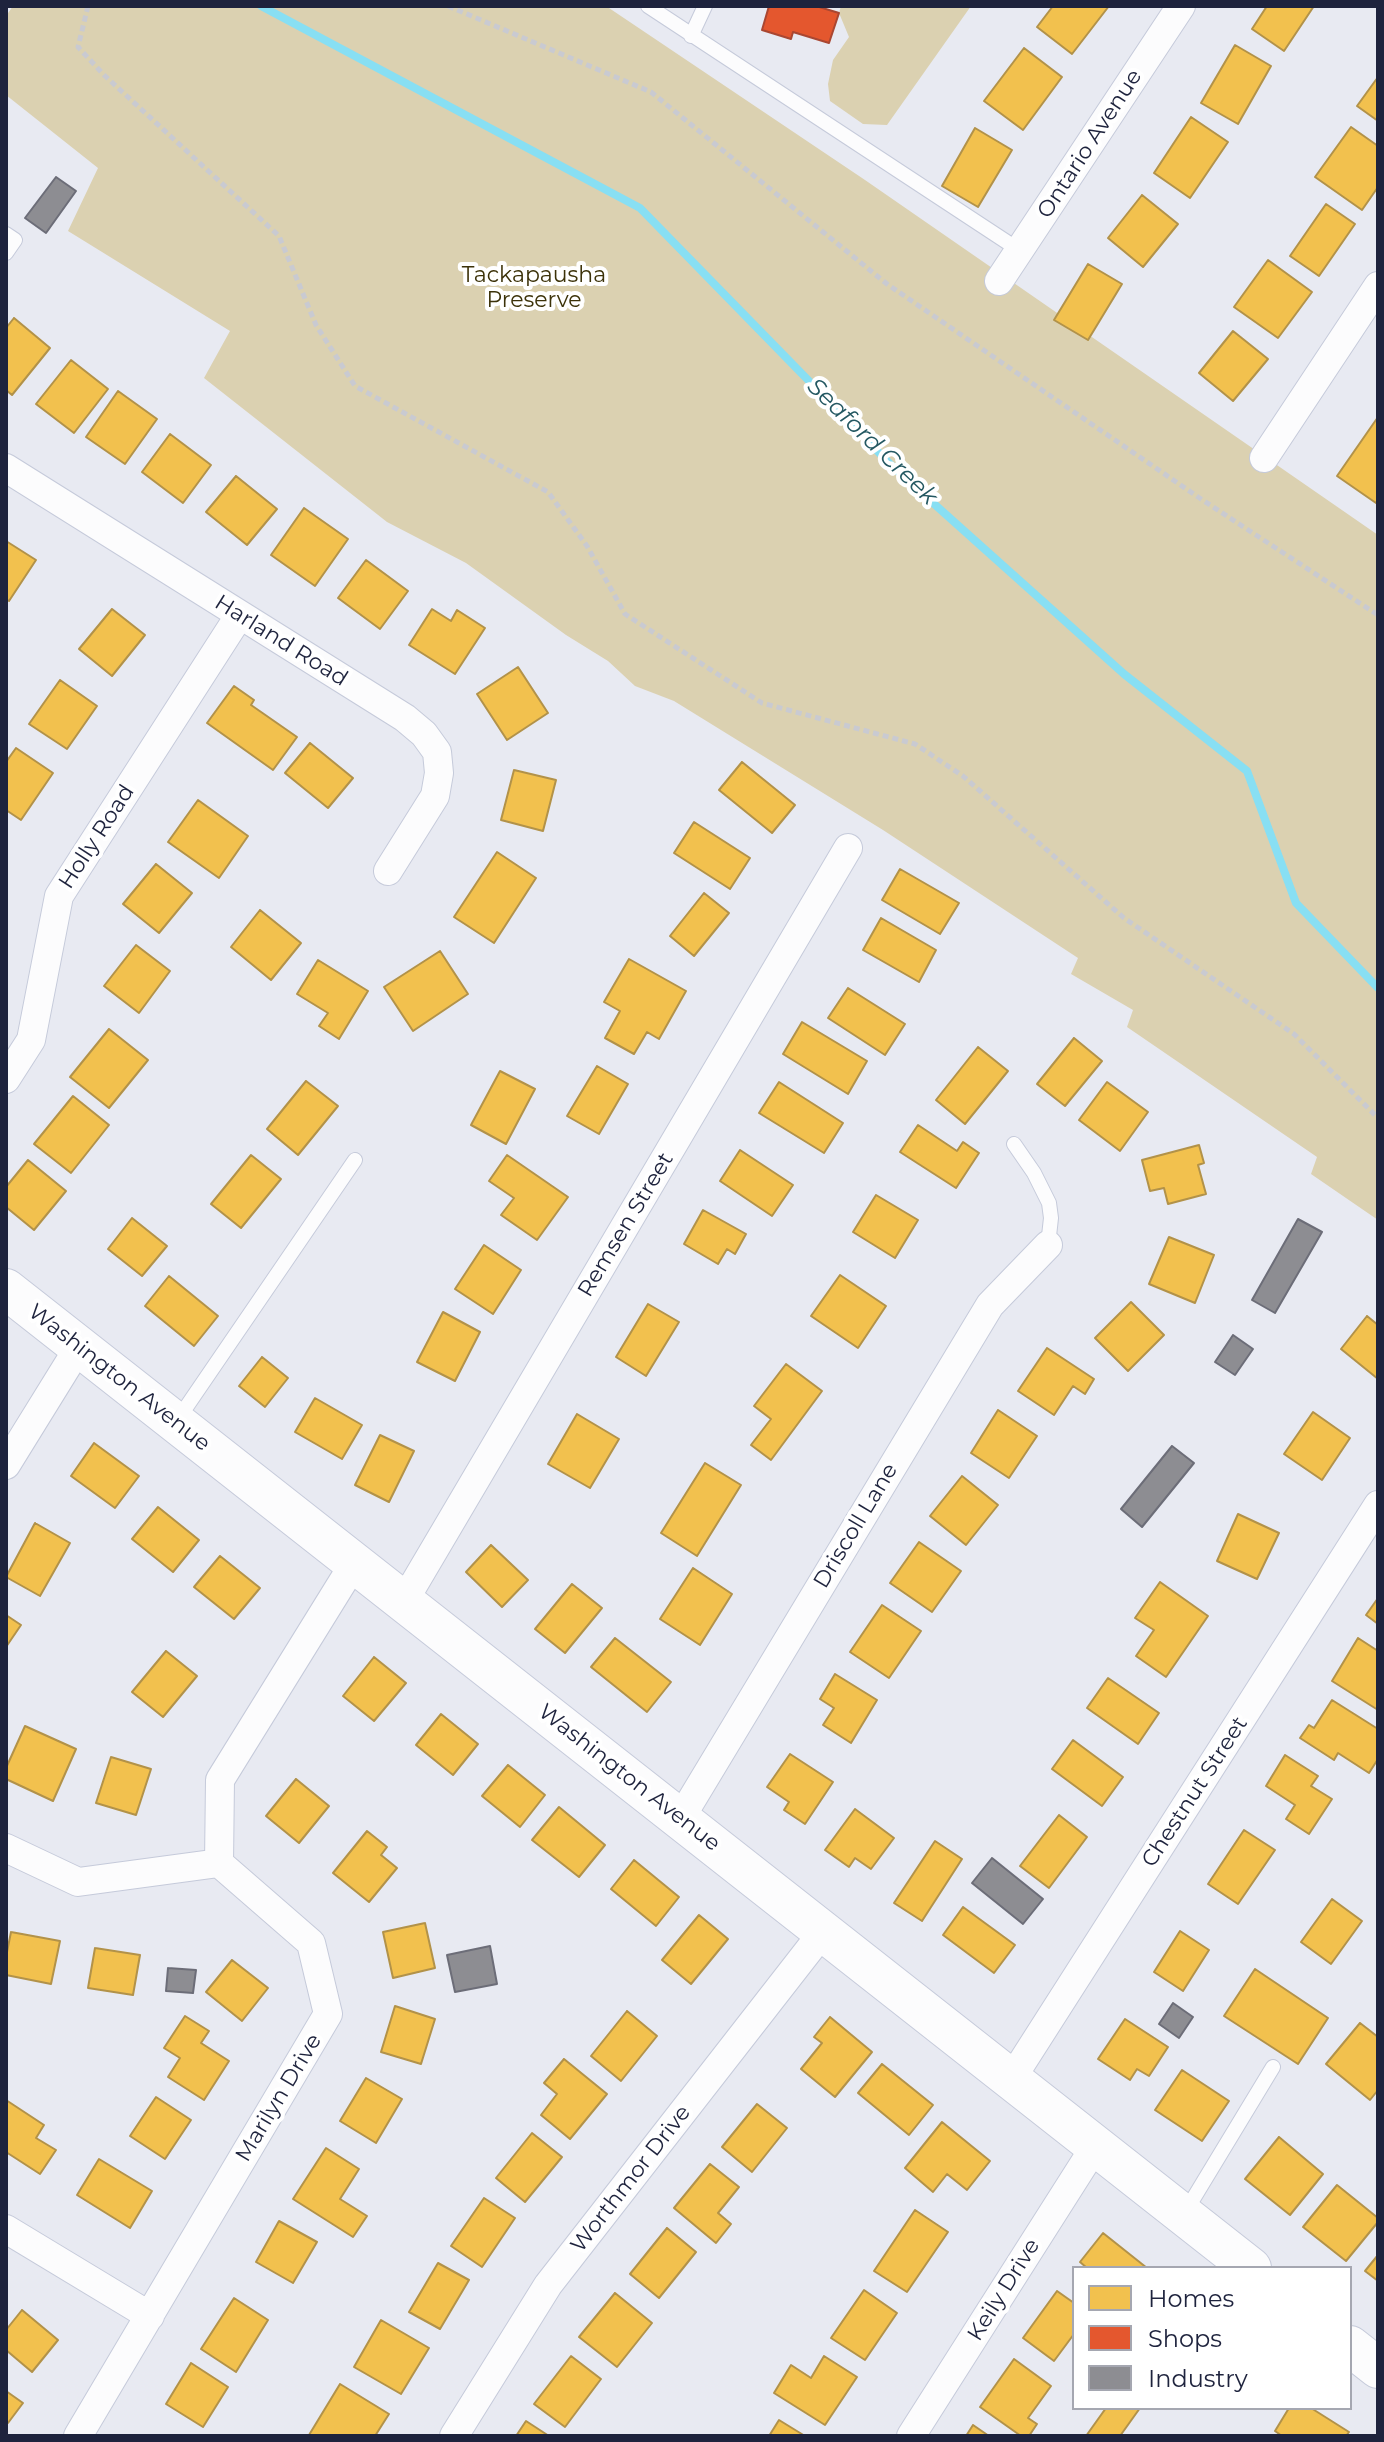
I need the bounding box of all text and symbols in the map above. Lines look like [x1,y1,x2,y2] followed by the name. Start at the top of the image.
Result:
[1032,65,1148,223] street label: Ontario Avenue
[462,263,606,314] park label: Tackapausha Preserve
[801,373,943,511] water label: Seaford Creek
[210,590,352,692] street label: Harland Road
[54,780,140,894] street label: Holly Road
[573,1148,679,1302] street label: Remsen Street
[23,1299,215,1457] street label: Washington Avenue
[808,1459,904,1593] street label: Driscoll Lane
[533,1699,725,1857] street label: Washington Avenue
[1136,1712,1254,1872] street label: Chestnut Street
[230,2029,328,2167] street label: Marilyn Drive
[565,2100,697,2258] street label: Worthmor Drive
[962,2234,1046,2346] street label: Keily Drive
[1072,2266,1352,2410] legend
[1148,2284,1234,2313] text: Homes
[1148,2324,1222,2353] text: Shops
[1148,2364,1248,2393] text: Industry

